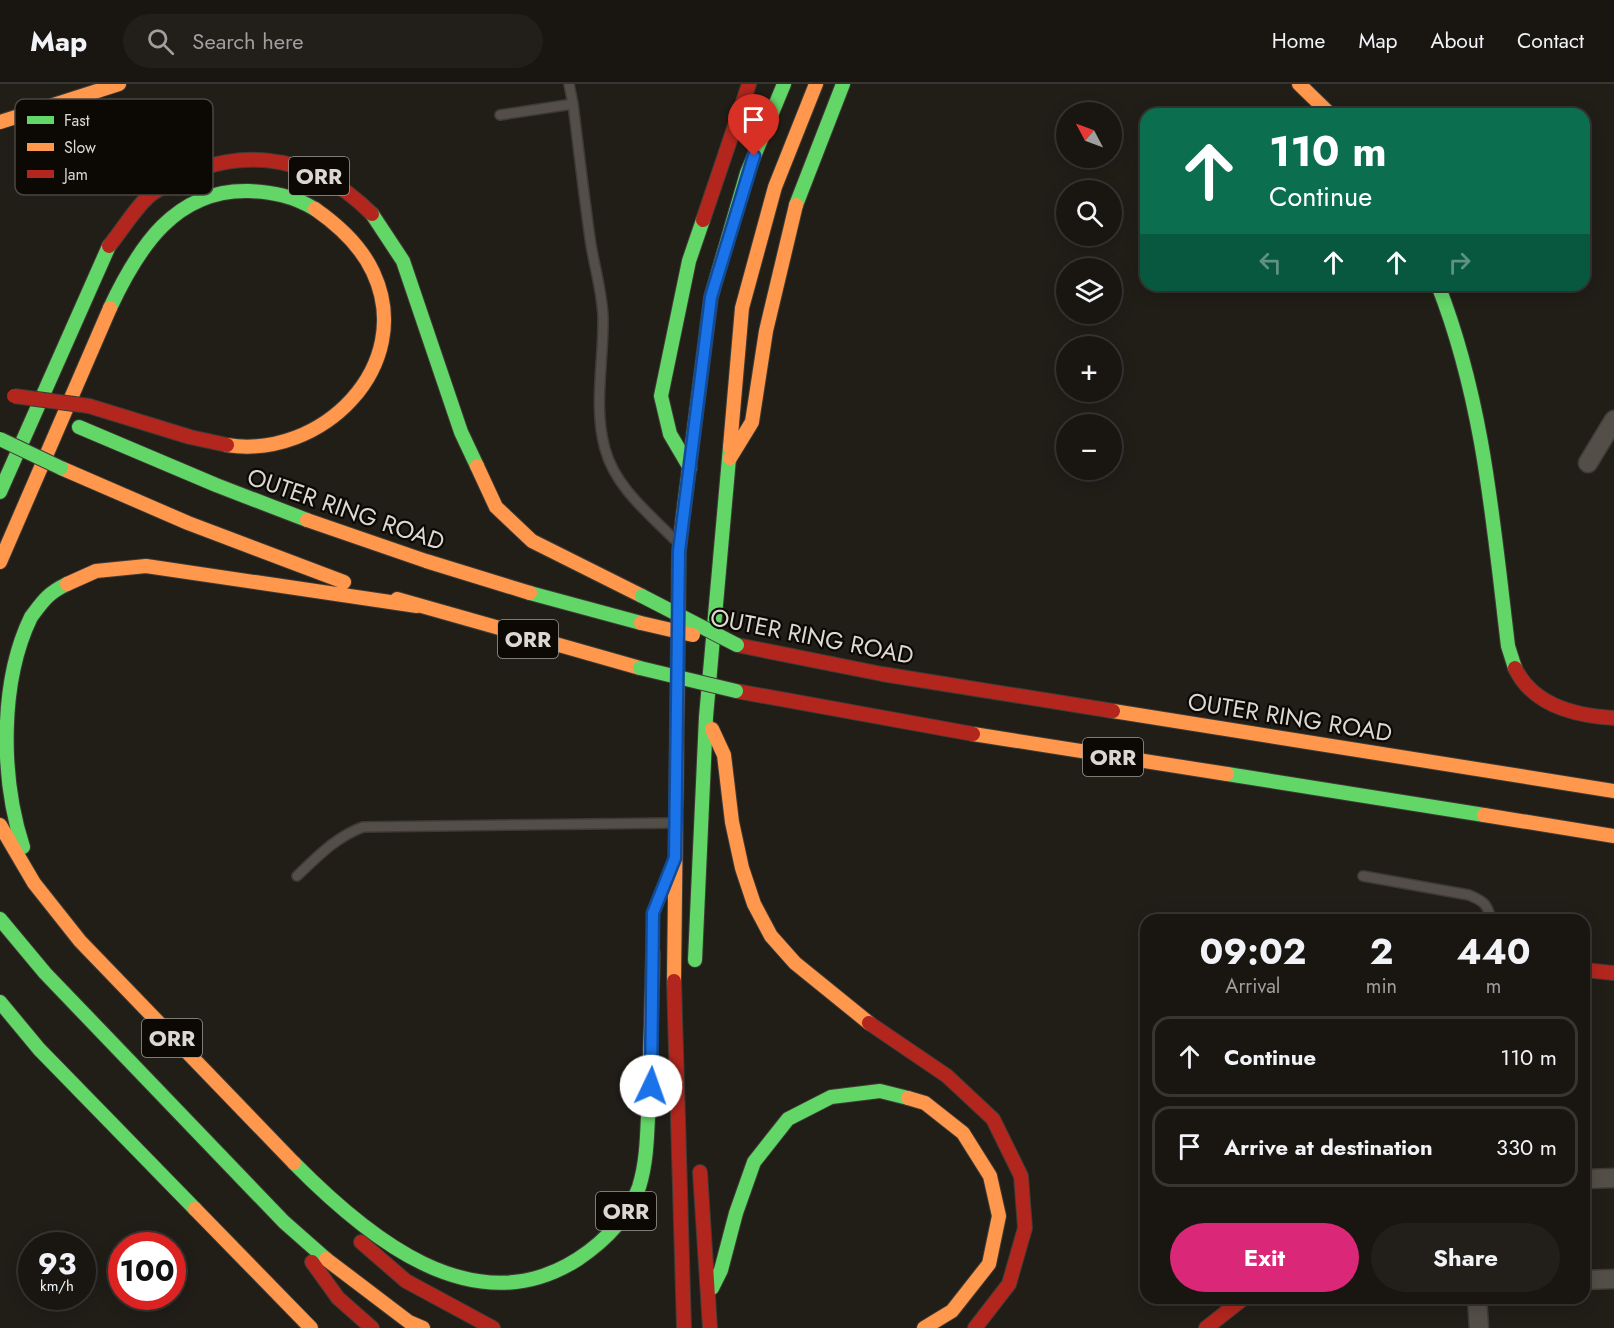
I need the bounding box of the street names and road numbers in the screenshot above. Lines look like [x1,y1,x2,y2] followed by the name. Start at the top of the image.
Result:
[289,157,349,195] road number: ORR
[243,459,449,559] street label: OUTER RING ROAD
[707,599,917,673] street label: OUTER RING ROAD
[498,620,558,658] road number: ORR
[1185,684,1395,750] street label: OUTER RING ROAD
[1083,738,1143,776] road number: ORR
[142,1019,202,1057] road number: ORR
[596,1192,656,1230] road number: ORR

